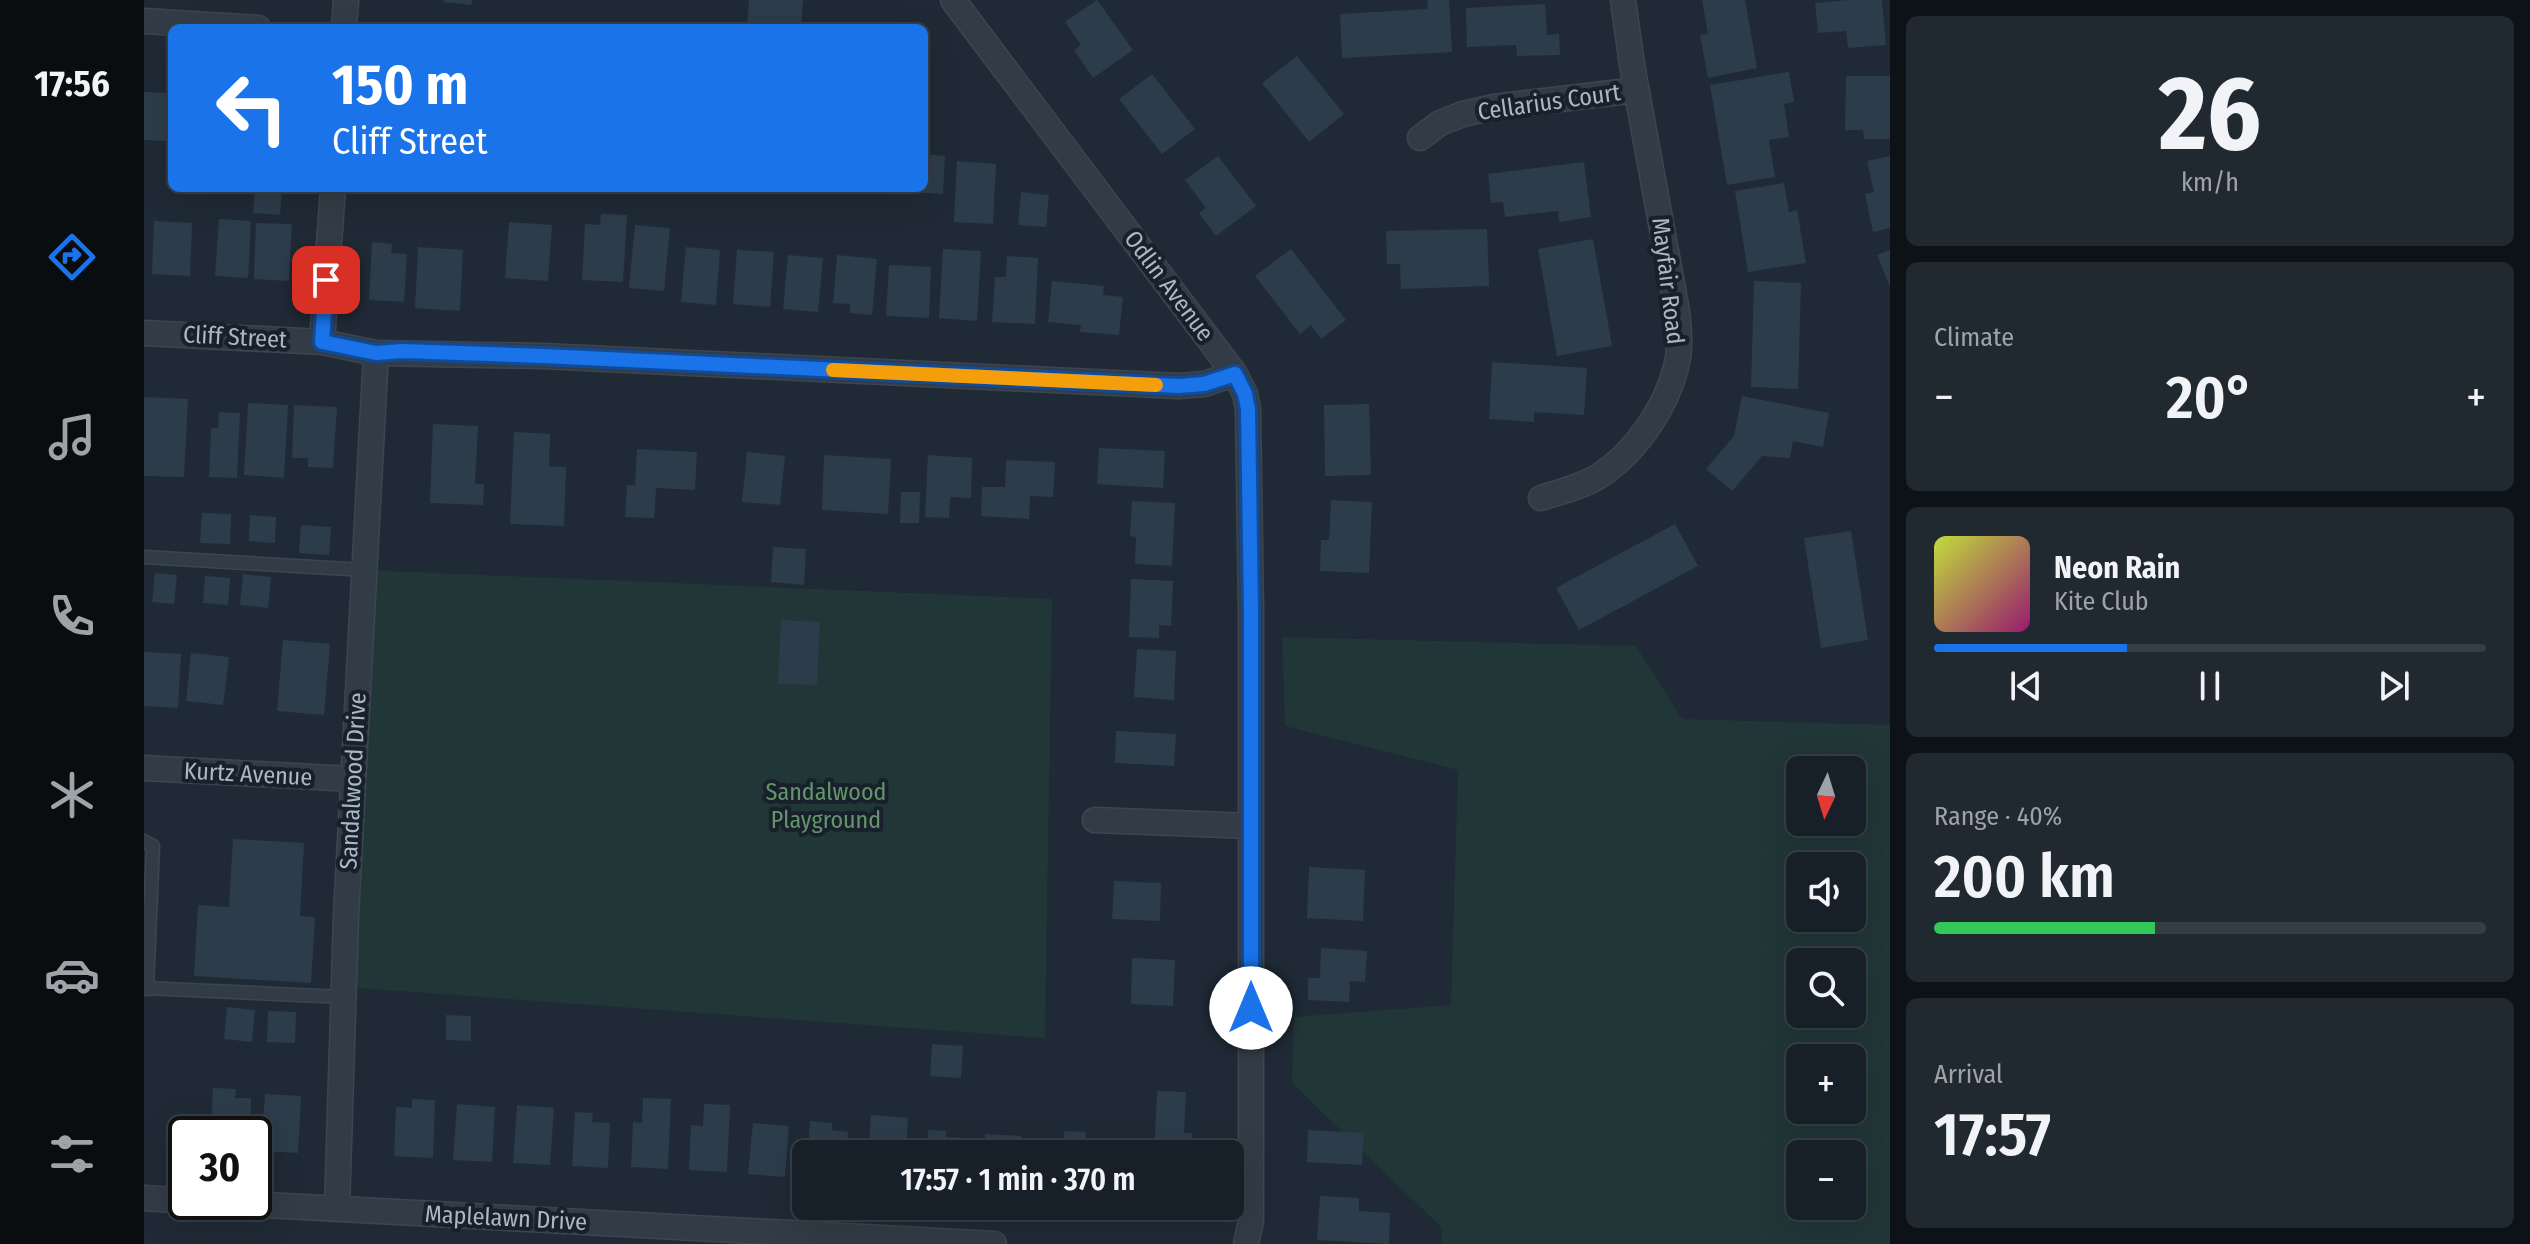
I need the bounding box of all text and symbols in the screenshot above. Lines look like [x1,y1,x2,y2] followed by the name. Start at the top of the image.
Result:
[332,52,468,119] text: 150 m
[2159,52,2261,177] text: 26
[200,56,304,160] icon: left
[34,62,110,106] text: 17:56
[1476,78,1622,126] street label: Cellarius Court
[332,120,488,164] text: Cliff Street
[2181,167,2239,198] text: km/h
[1646,216,1690,346] street label: Mayfair Road
[1118,225,1220,347] street label: Odlin Avenue
[44,229,100,285] icon: directions
[292,246,360,314] pin
[304,258,348,302] icon: arrive
[182,320,288,354] street label: Cliff Street
[1934,322,2014,353] text: Climate
[2166,362,2254,434] text: 20°
[1934,371,1954,424] text: −
[2466,371,2486,424] text: +
[44,409,100,465] icon: music
[2054,550,2180,586] text: Neon Rain
[2054,586,2149,617] text: Kite Club
[44,588,100,644] icon: phone
[2004,664,2048,708] icon: previous
[2188,664,2232,708] icon: pause
[2372,664,2416,708] icon: next
[334,692,372,870] street label: Sandalwood Drive
[1786,756,1866,836] north arrow
[1786,756,1866,1220] map controls
[183,757,313,791] street label: Kurtz Avenue
[44,767,100,823] icon: climate
[766,778,886,834] park label: Sandalwood Playground
[1934,801,2062,832] text: Range · 40%
[1934,841,2115,913] text: 200 km
[1786,852,1866,932] button: sound
[44,947,100,1003] icon: car
[1786,948,1866,1028] button: search
[1209,966,1293,1050] position arrow
[1786,1044,1866,1124] button: +
[1934,1059,2003,1090] text: Arrival
[1934,1099,2051,1171] text: 17:57
[168,1116,272,1220] speed limit sign: 30
[44,1126,100,1182] icon: filters
[1786,1140,1866,1220] button: −
[900,1162,1136,1198] text: 17:57 · 1 min · 370 m
[424,1200,588,1236] street label: Maplelawn Drive

